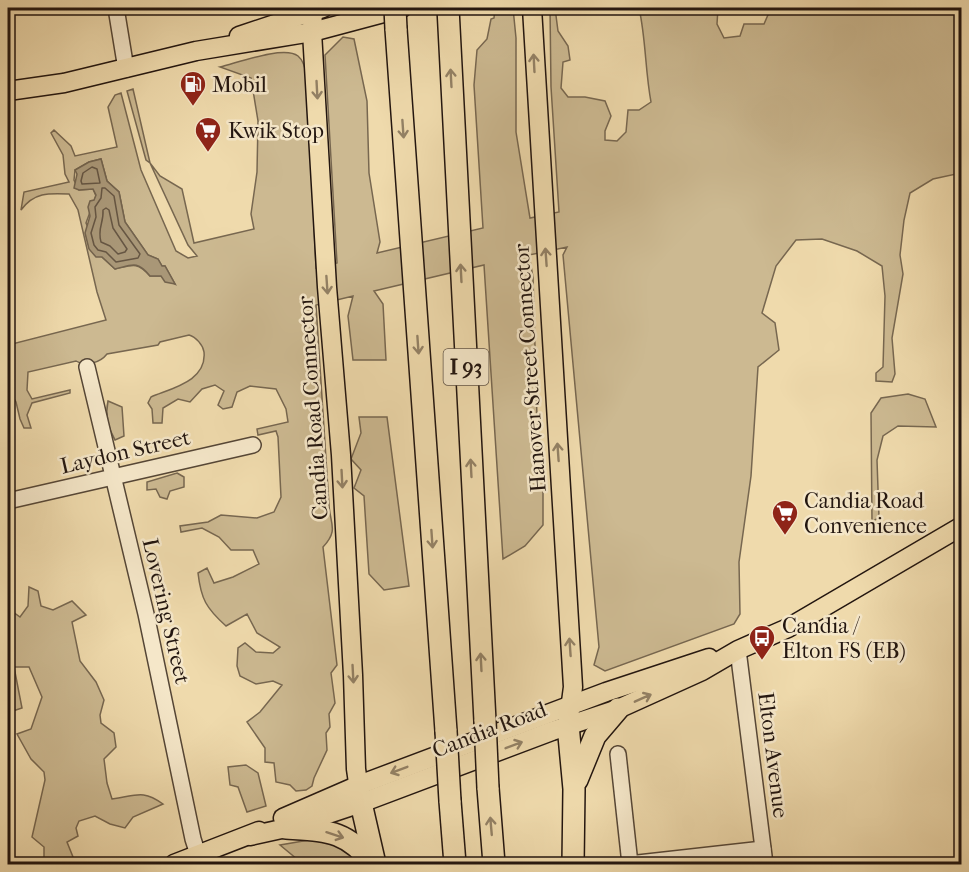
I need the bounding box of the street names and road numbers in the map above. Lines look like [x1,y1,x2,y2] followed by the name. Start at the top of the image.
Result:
[508,242,552,493] street label: Hanover Street Connector
[292,294,334,521] street label: Candia Road Connector
[444,349,488,385] road number: I 93
[58,424,193,480] street label: Laydon Street
[137,536,195,687] street label: Lovering Street
[752,691,794,820] street label: Elton Avenue
[429,696,551,764] street label: Candia Road

